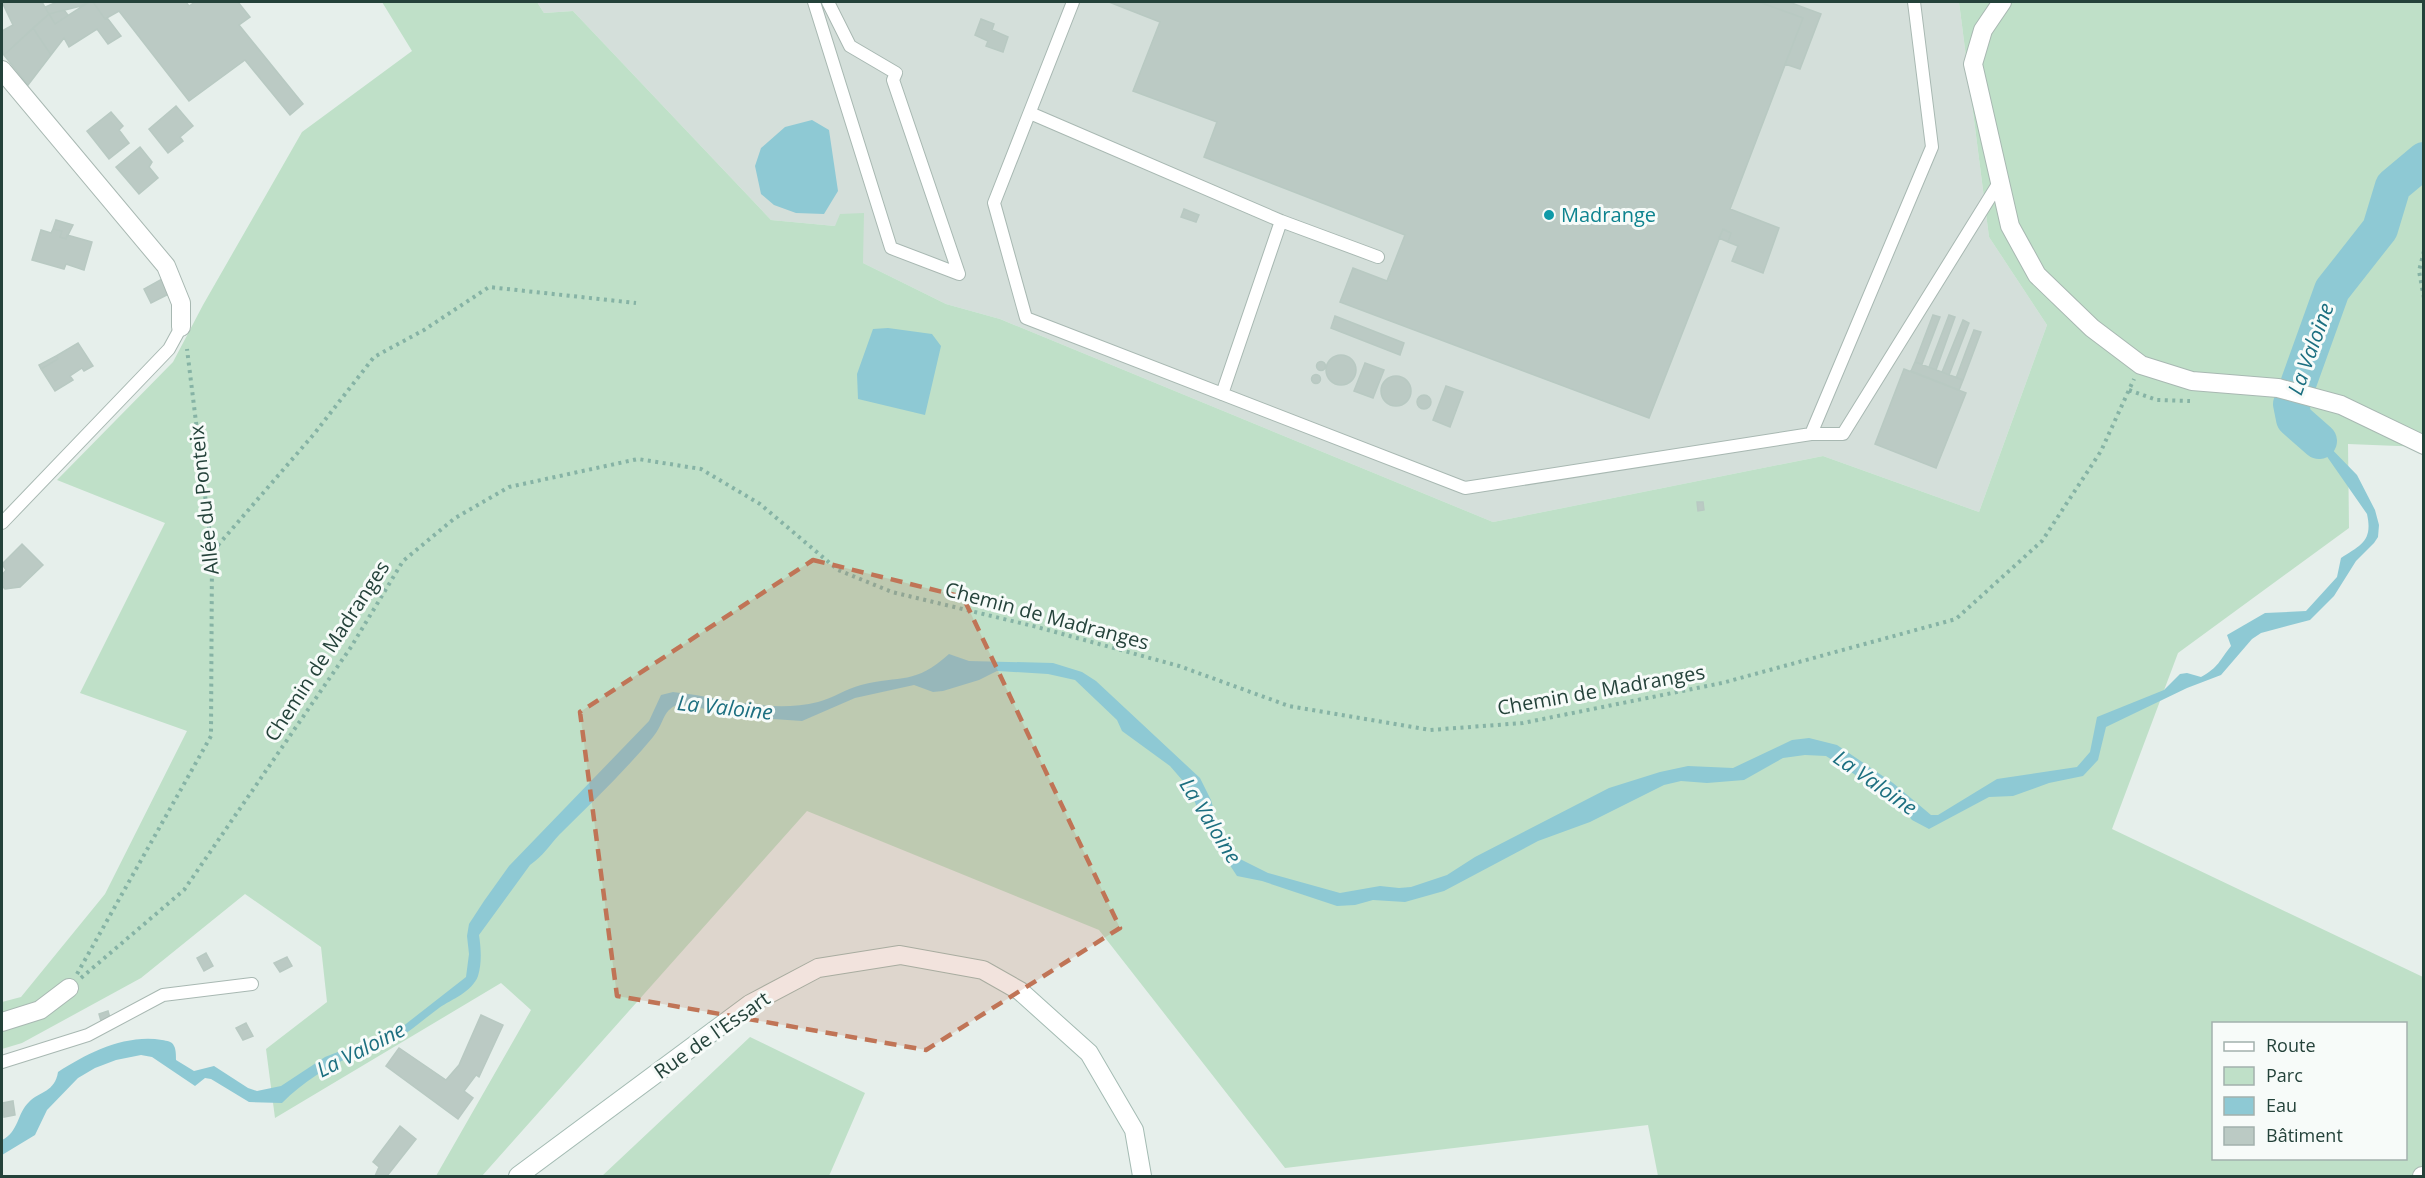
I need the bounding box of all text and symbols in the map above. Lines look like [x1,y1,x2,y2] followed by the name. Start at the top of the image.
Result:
[1561,201,1656,228] place label: Madrange
[1542,208,1556,222] marker: Madrange
[2281,299,2340,398] water label: La Valoine
[182,423,225,576] street label: Allée du Ponteix
[258,555,395,746] street label: Chemin de Madranges
[942,575,1152,656] street label: Chemin de Madranges
[1495,658,1707,721] street label: Chemin de Madranges
[676,688,774,726] water label: La Valoine
[1828,743,1923,821] water label: La Valoine
[1174,772,1248,869] water label: La Valoine
[648,985,775,1085] street label: Rue de l'Essart
[312,1015,410,1083] water label: La Valoine
[2212,1022,2407,1160] legend
[2266,1033,2316,1057] text: Route
[2266,1063,2303,1087] text: Parc
[2266,1093,2297,1117] text: Eau
[2266,1123,2343,1147] text: Bâtiment

